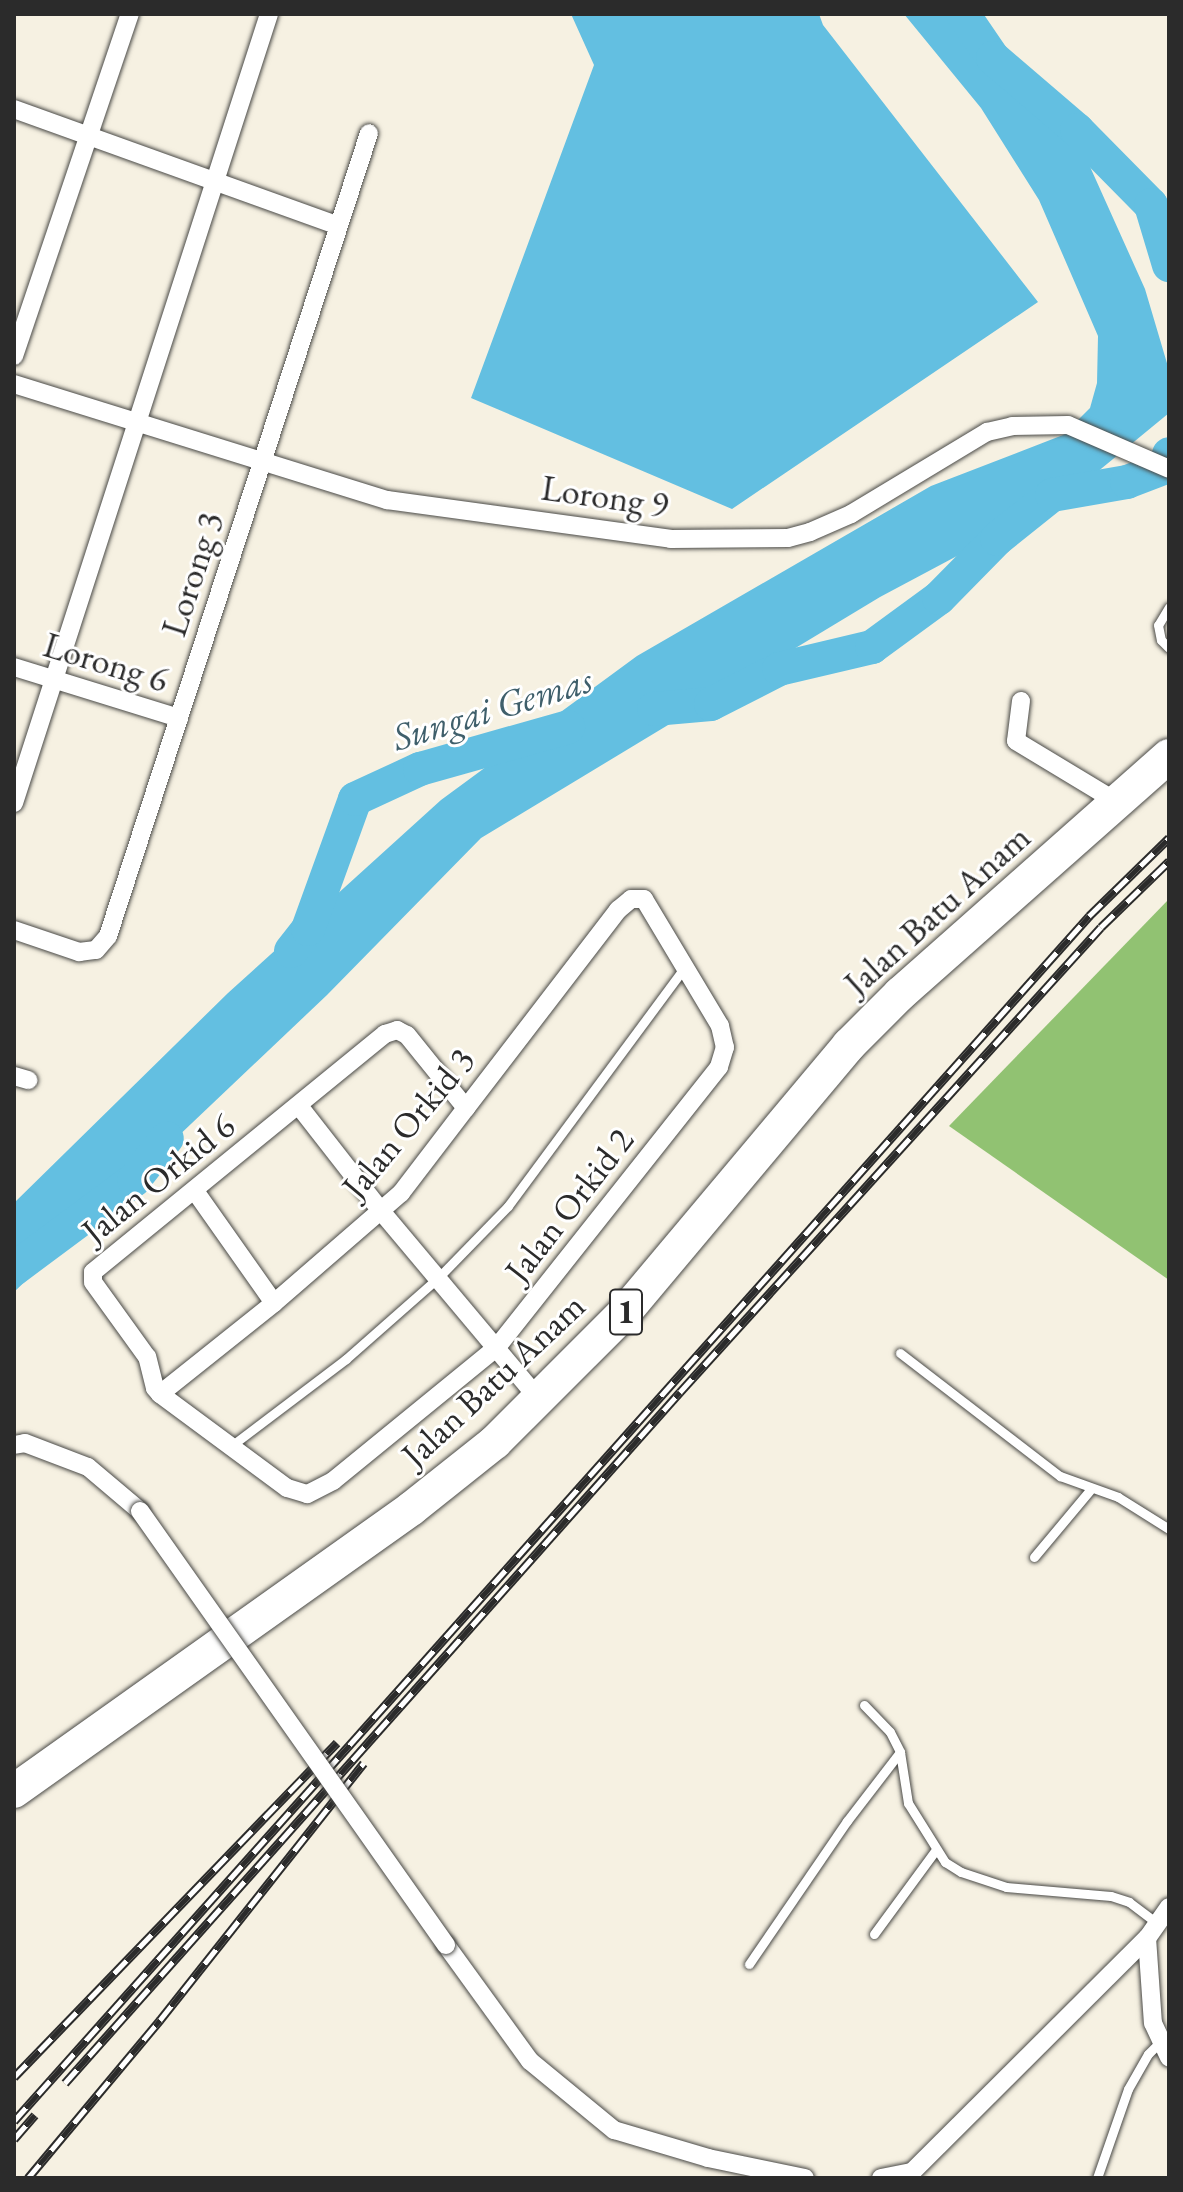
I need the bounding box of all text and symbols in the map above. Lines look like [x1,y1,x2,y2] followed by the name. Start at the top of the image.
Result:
[539,466,671,526] street label: Lorong 9
[152,507,232,641] street label: Lorong 3
[39,623,173,701] street label: Lorong 6
[387,656,597,760] water label: Sungai Gemas
[835,815,1039,1005] street label: Jalan Batu Anam
[332,1039,484,1207] street label: Jalan Orkid 3
[73,1103,243,1253] street label: Jalan Orkid 6
[495,1119,643,1291] street label: Jalan Orkid 2
[608,1282,644,1342] road number: 1
[392,1284,594,1476] street label: Jalan Batu Anam

